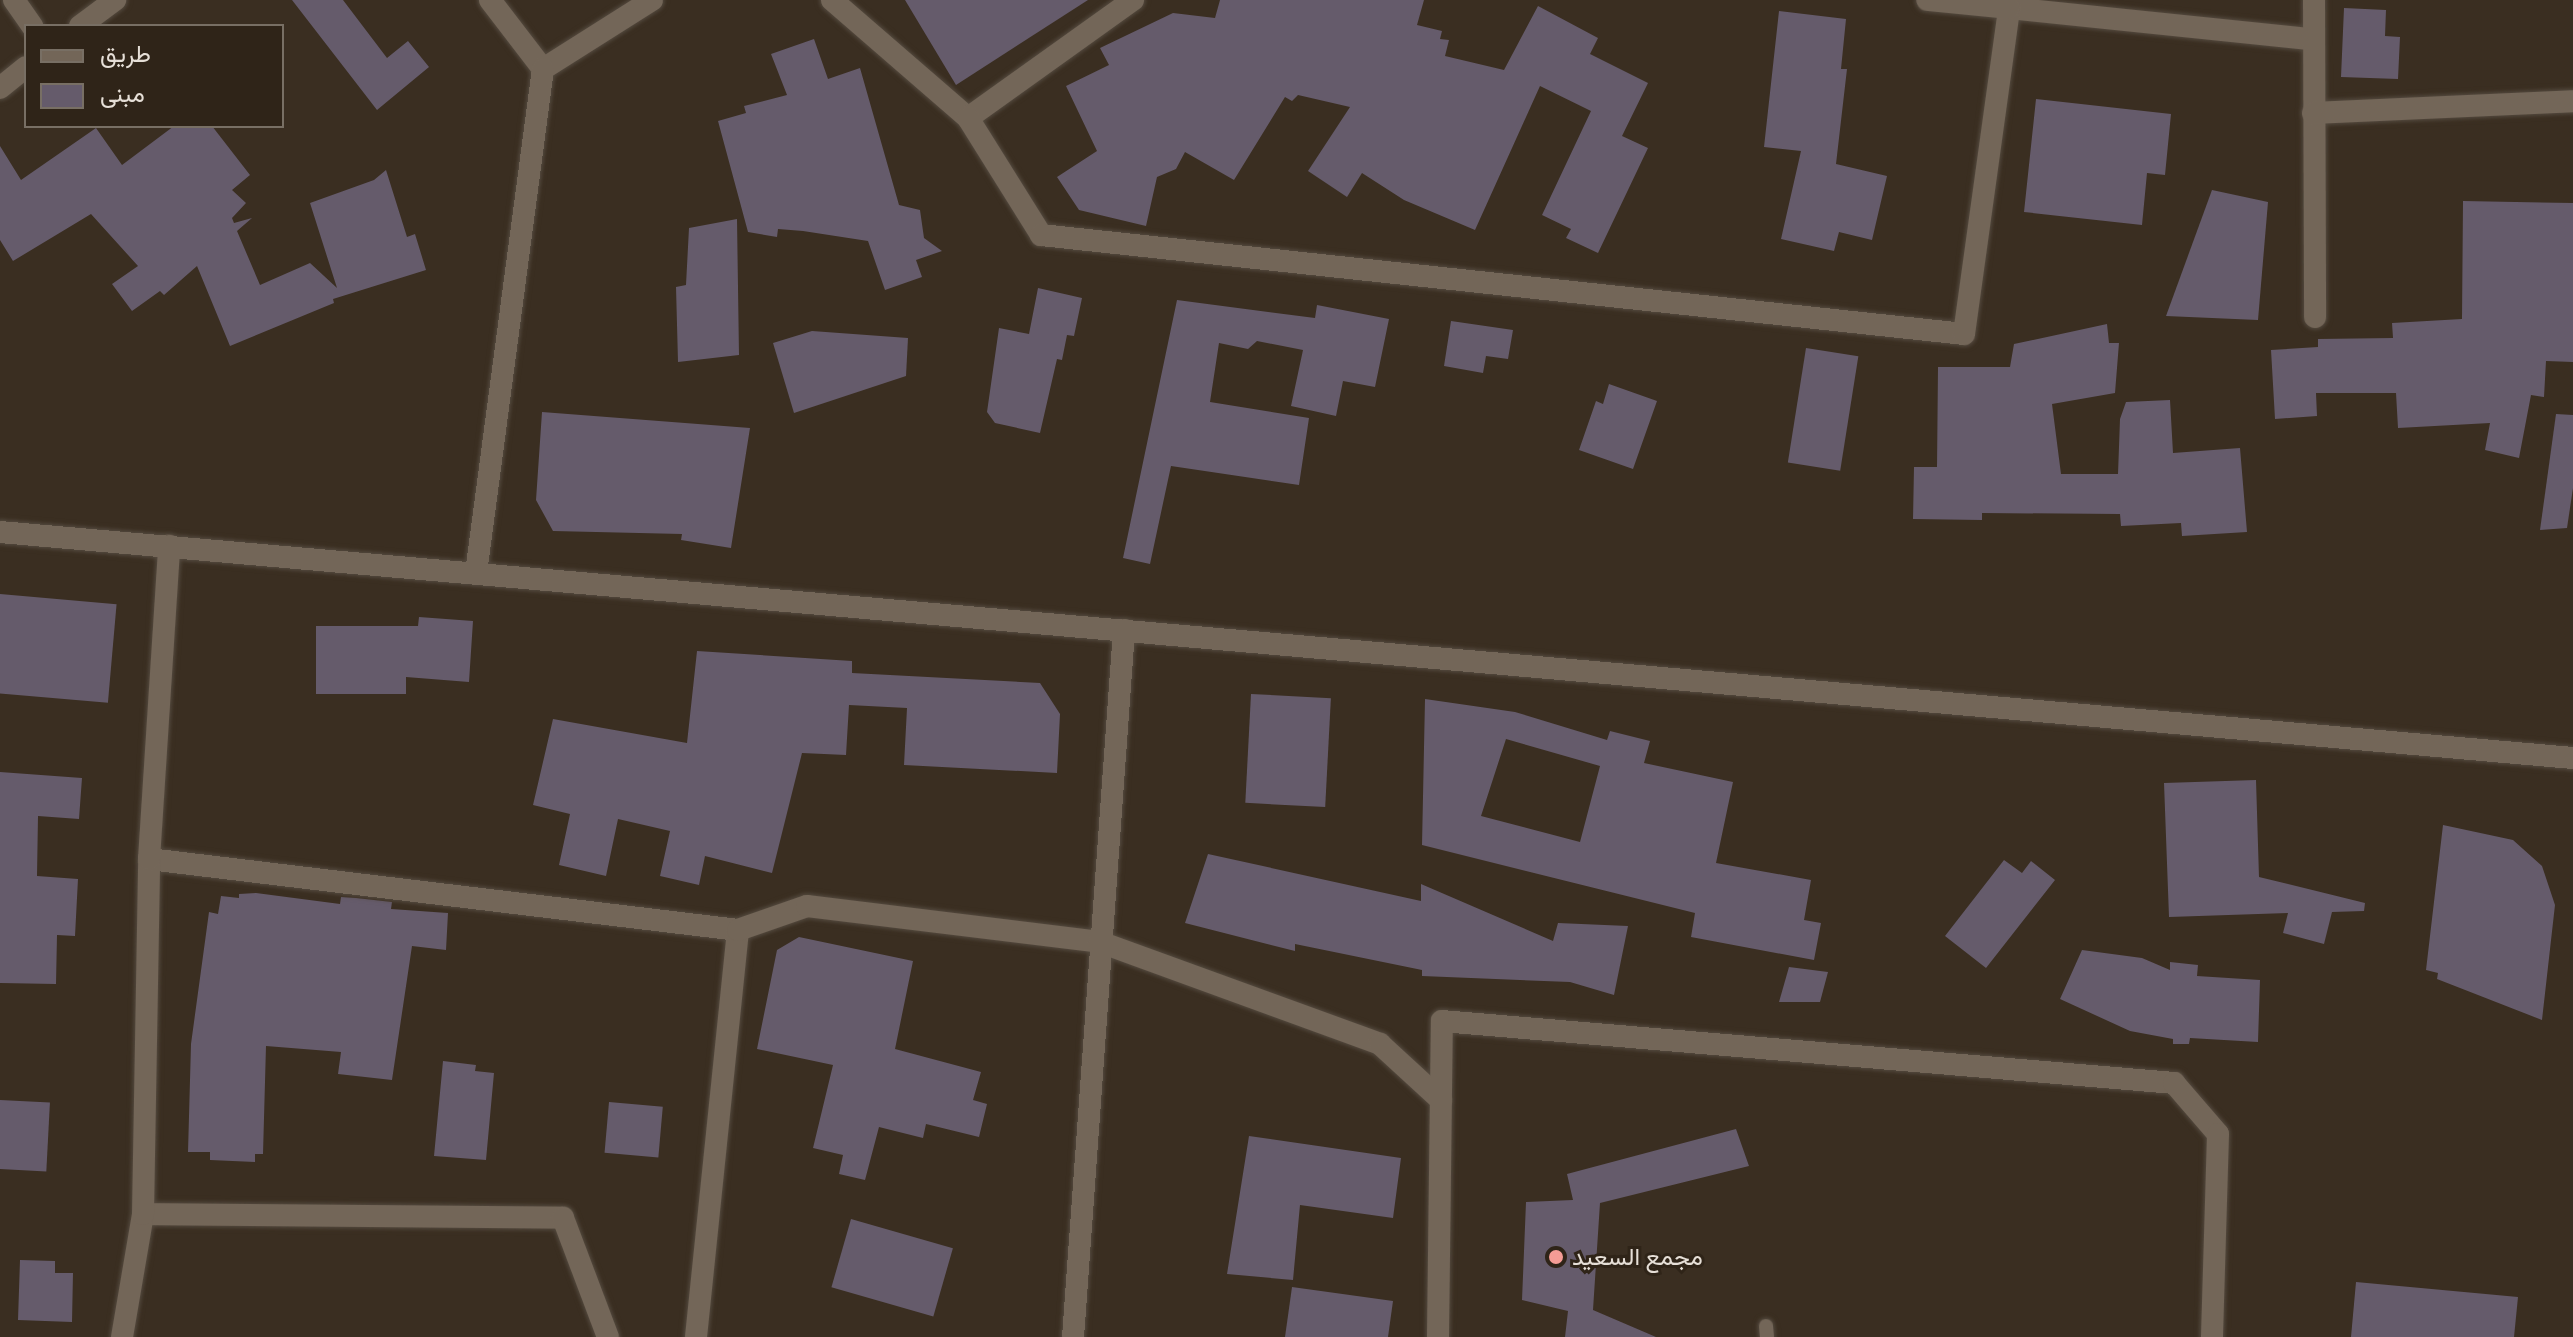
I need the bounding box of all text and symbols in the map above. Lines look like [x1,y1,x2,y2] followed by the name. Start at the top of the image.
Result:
[24,24,284,128] legend
[100,37,151,69] text: طريق
[100,77,145,109] text: مبنى
[1572,1243,1703,1271] place label: مجمع السعيد
[1547,1248,1565,1266] marker: مجمع السعيد

